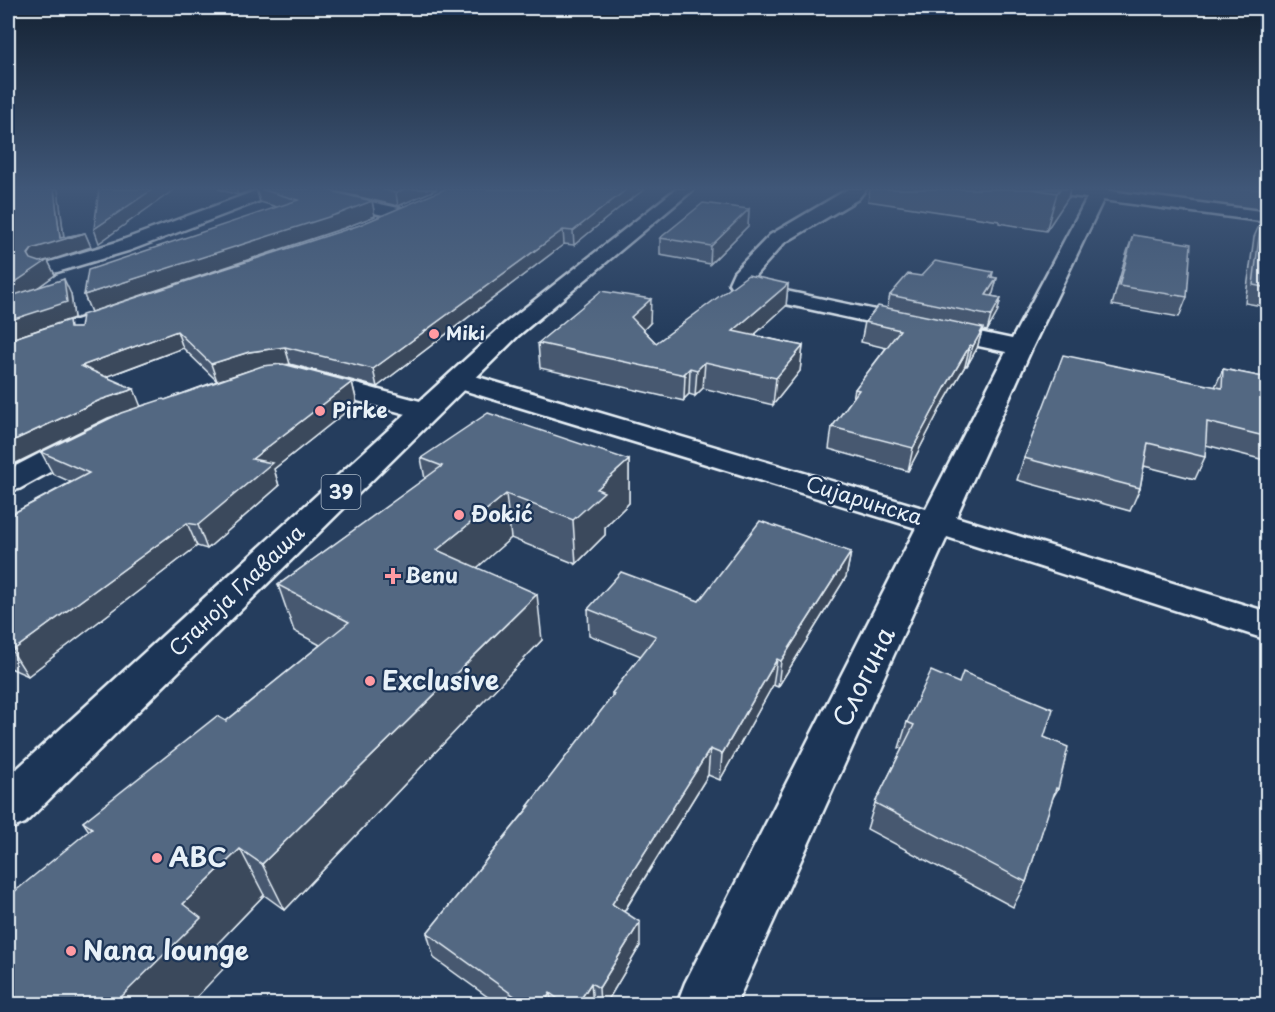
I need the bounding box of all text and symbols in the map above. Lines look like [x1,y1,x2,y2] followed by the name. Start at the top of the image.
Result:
[446,319,485,346] place label: Miki
[427,327,441,341] marker: Miki
[332,393,388,425] place label: Pirke
[313,404,327,418] marker: Pirke
[802,466,927,532] street label: Сијаринска
[322,475,360,509] road number: 39
[471,497,533,529] place label: Đokić
[452,508,466,522] marker: Đokić
[160,516,311,663] street label: Станоја Главаша
[405,558,458,590] place label: Benu
[386,569,400,583] marker: Benu
[822,619,904,733] street label: Слогина
[382,660,499,699] place label: Exclusive
[363,674,377,688] marker: Exclusive
[169,837,227,876] place label: ABC
[150,851,164,865] marker: ABC
[83,930,249,969] place label: Nana lounge
[64,944,78,958] marker: Nana lounge

